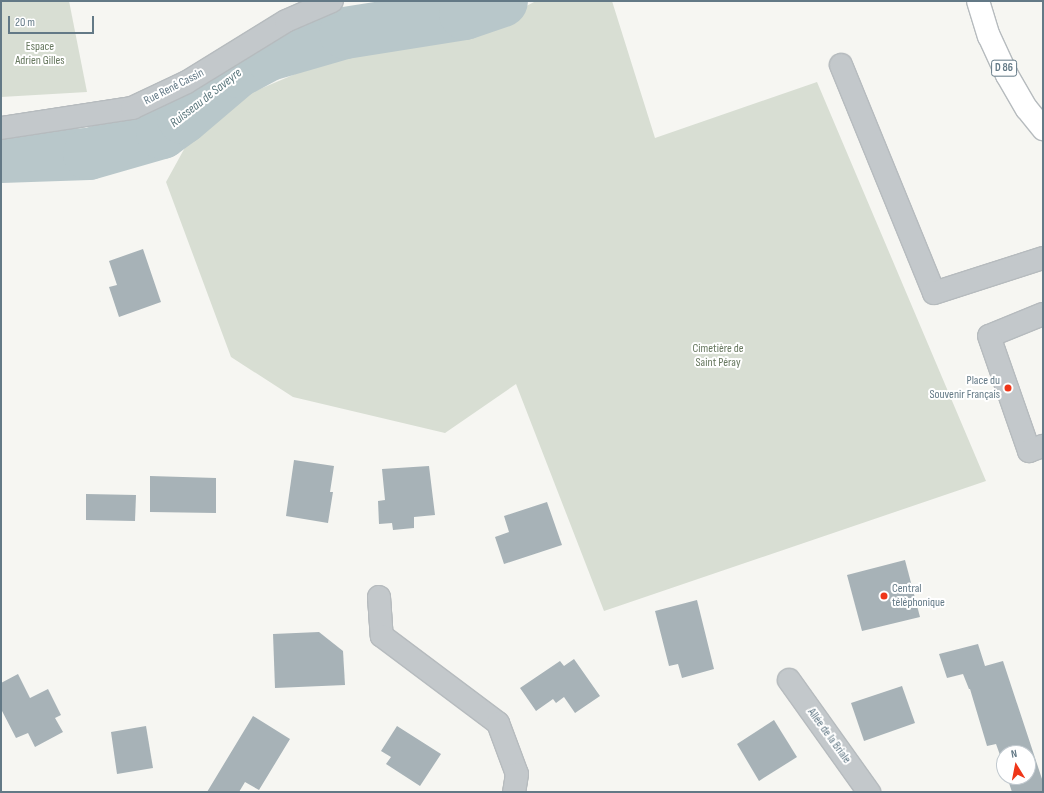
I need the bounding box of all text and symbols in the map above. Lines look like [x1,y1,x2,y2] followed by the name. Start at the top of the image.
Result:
[10,8,96,34] scale bar
[15,15,35,30] text: 20 m
[15,40,65,68] park label: Espace Adrien Gilles
[991,59,1017,77] road number: D 86
[167,65,245,131] water label: Ruisseau de Saveyre
[142,66,206,108] street label: Rue René Cassin
[692,342,744,370] park label: Cimetière de Saint Péray
[929,374,1000,402] place label: Place du Souvenir Français
[1003,383,1013,393] marker: Place du Souvenir Français
[892,582,945,610] place label: Central téléphonique
[879,591,889,601] marker: Central téléphonique
[804,706,854,766] street label: Allée de la Briale
[996,745,1036,785] north arrow
[1010,747,1018,761] text: N

